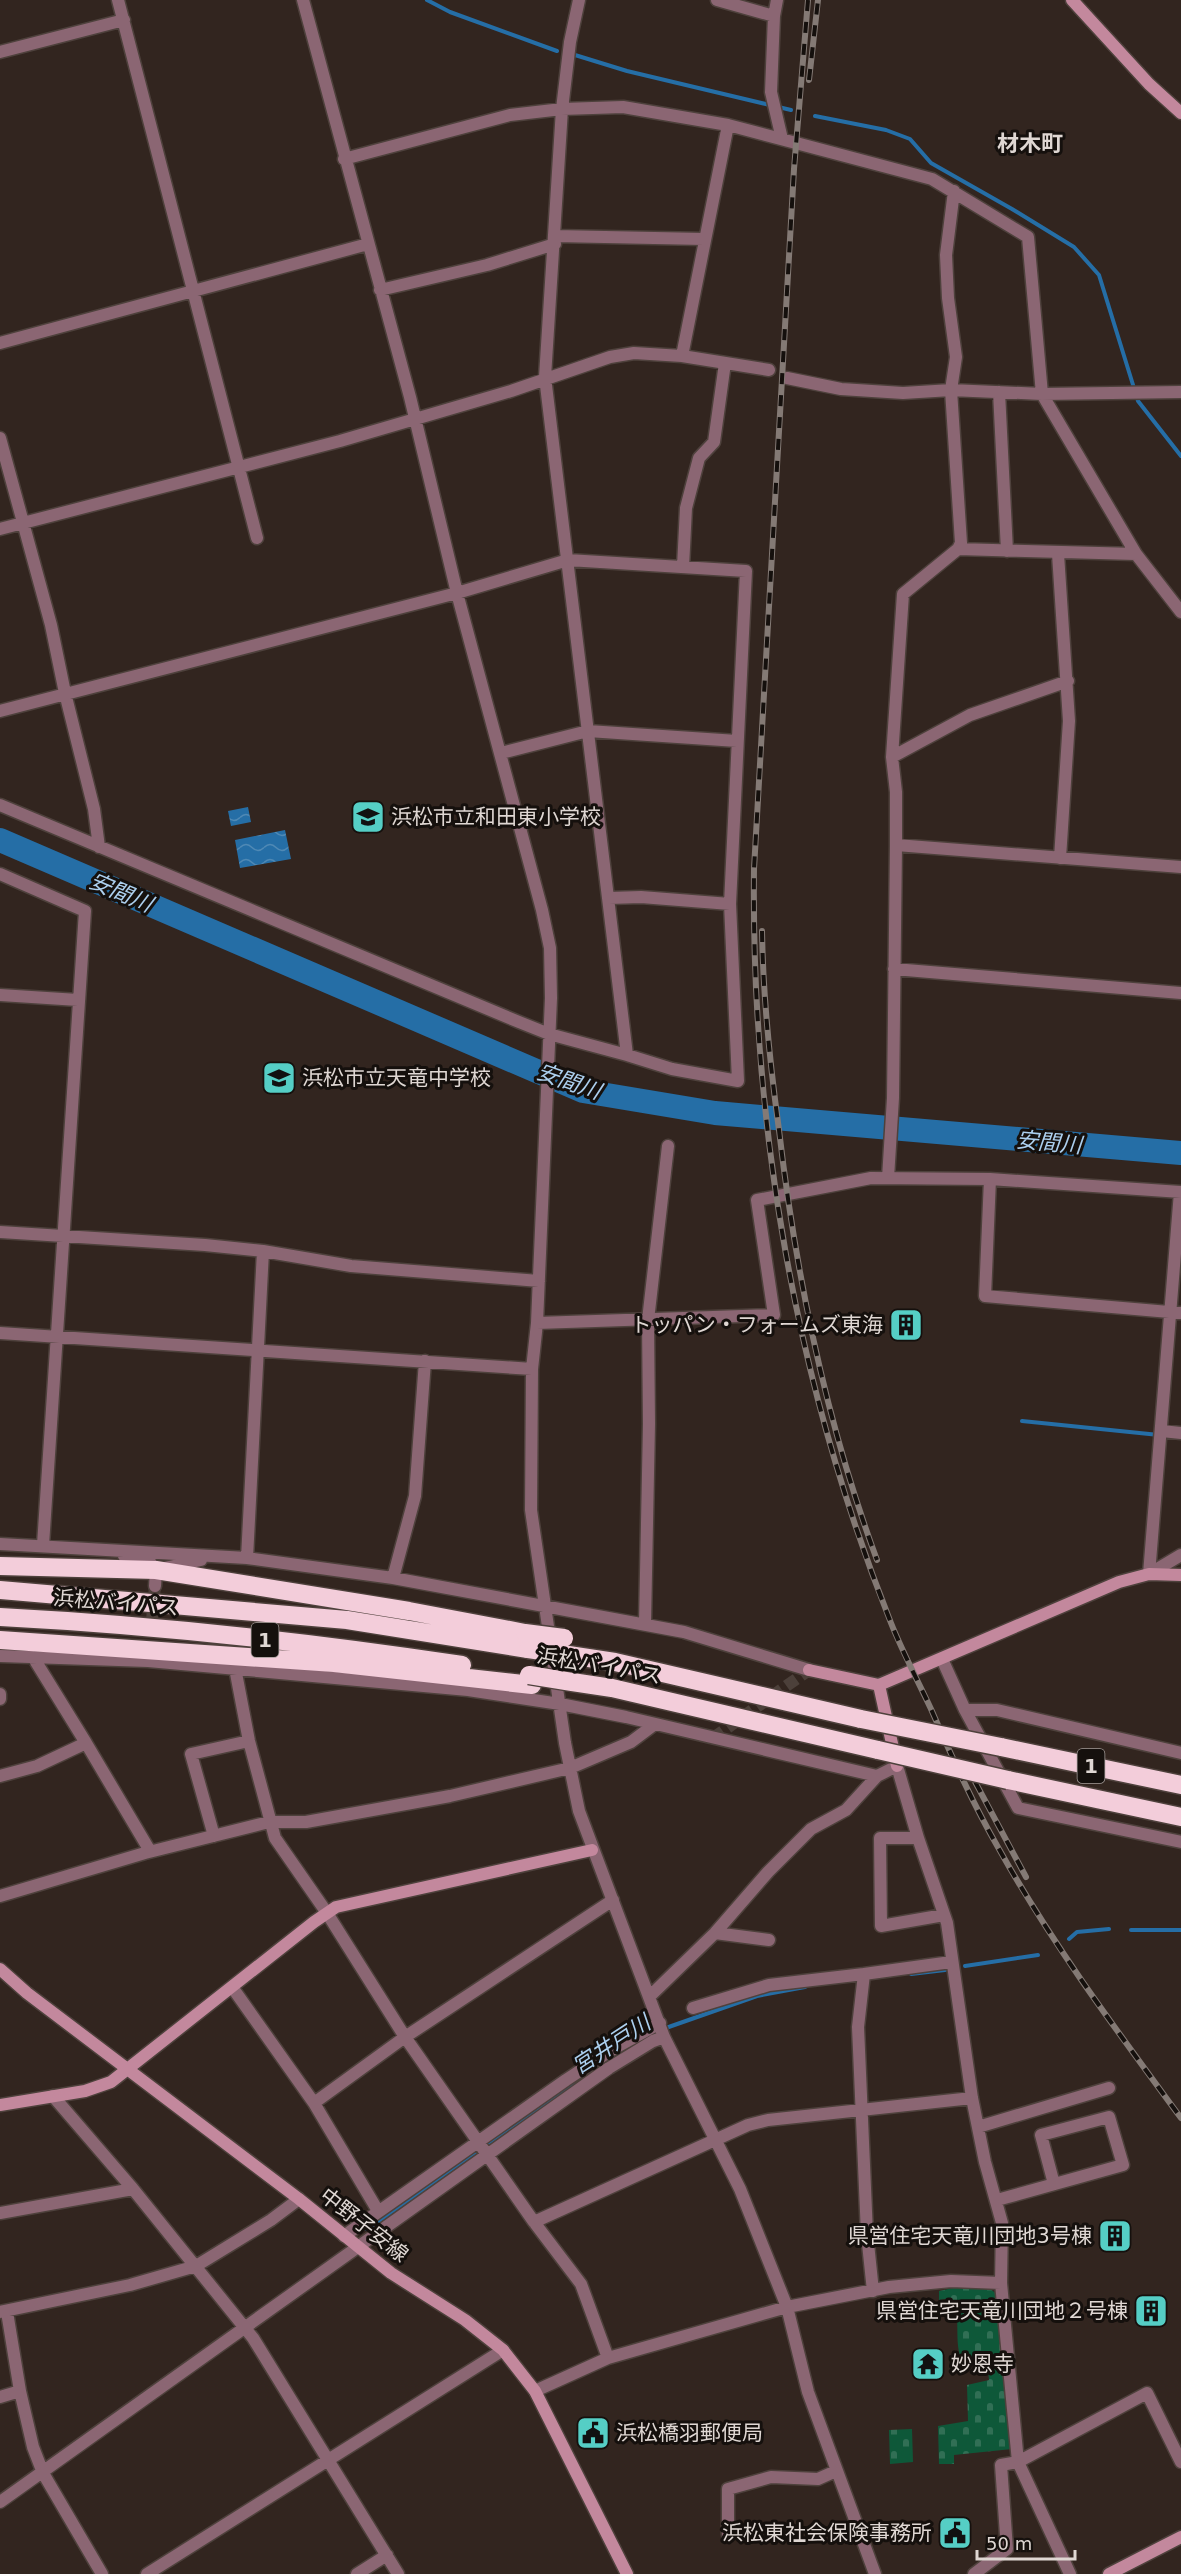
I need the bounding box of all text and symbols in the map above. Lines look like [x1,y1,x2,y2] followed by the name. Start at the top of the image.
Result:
[997,131,1063,156] district label: 材木町
[350,799,386,835] school or university icon: 浜松市立和田東小学校
[391,805,601,829] place label: 浜松市立和田東小学校
[86,868,158,918] water label: 安間川
[534,1059,606,1105] water label: 安間川
[261,1060,297,1096] school or university icon: 浜松市立天竜中学校
[302,1066,491,1090] place label: 浜松市立天竜中学校
[1015,1127,1085,1158] water label: 安間川
[888,1307,924,1343] building icon: トッパン・フォームズ東海
[631,1313,883,1337] place label: トッパン・フォームズ東海
[52,1586,180,1620] street label: 浜松バイパス
[252,1623,278,1657] road number: 1
[535,1643,663,1689] street label: 浜松バイパス
[1078,1749,1104,1783] road number: 1
[568,2009,657,2079] water label: 宮井戸川
[315,2183,413,2267] street label: 中野子安線
[1097,2218,1133,2254] building icon: 県営住宅天竜川団地3号棟
[848,2224,1092,2248] place label: 県営住宅天竜川団地3号棟
[1133,2293,1169,2329] building icon: 県営住宅天竜川団地２号棟
[876,2299,1128,2323] place label: 県営住宅天竜川団地２号棟
[910,2346,946,2382] temple icon: 妙恩寺
[951,2352,1014,2376] place label: 妙恩寺
[575,2415,611,2451] public building icon: 浜松橋羽郵便局
[616,2421,763,2445] place label: 浜松橋羽郵便局
[937,2515,973,2551] public building icon: 浜松東社会保険事務所
[722,2521,932,2545] place label: 浜松東社会保険事務所
[977,2523,1074,2561] scale bar
[986,2533,1032,2554] text: 50 m

